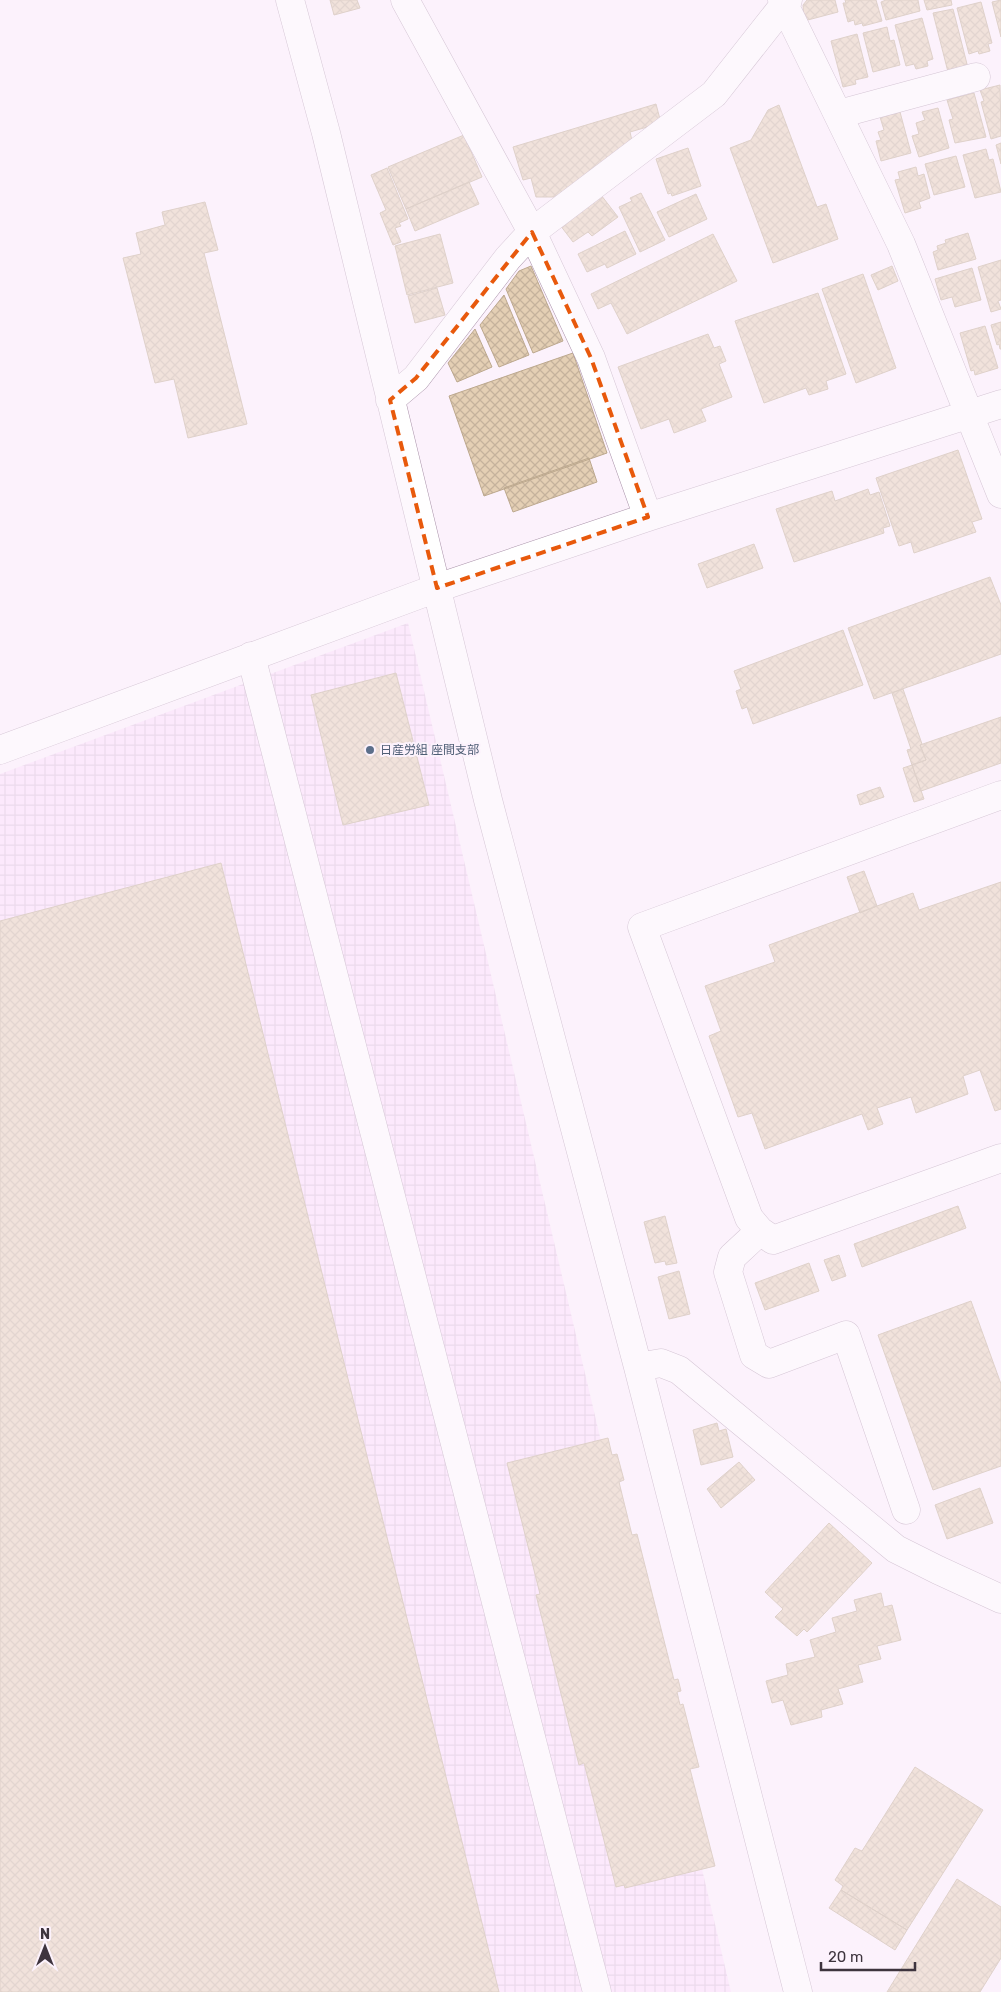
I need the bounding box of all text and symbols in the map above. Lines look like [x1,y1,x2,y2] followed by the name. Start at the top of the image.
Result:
[380,743,479,757] place label: 日産労組 座間支部
[364,744,376,756] marker: 日産労組 座間支部
[20,1922,70,1972] north arrow
[40,1926,50,1943] text: N
[821,1940,915,1972] scale bar
[828,1948,863,1966] text: 20 m

